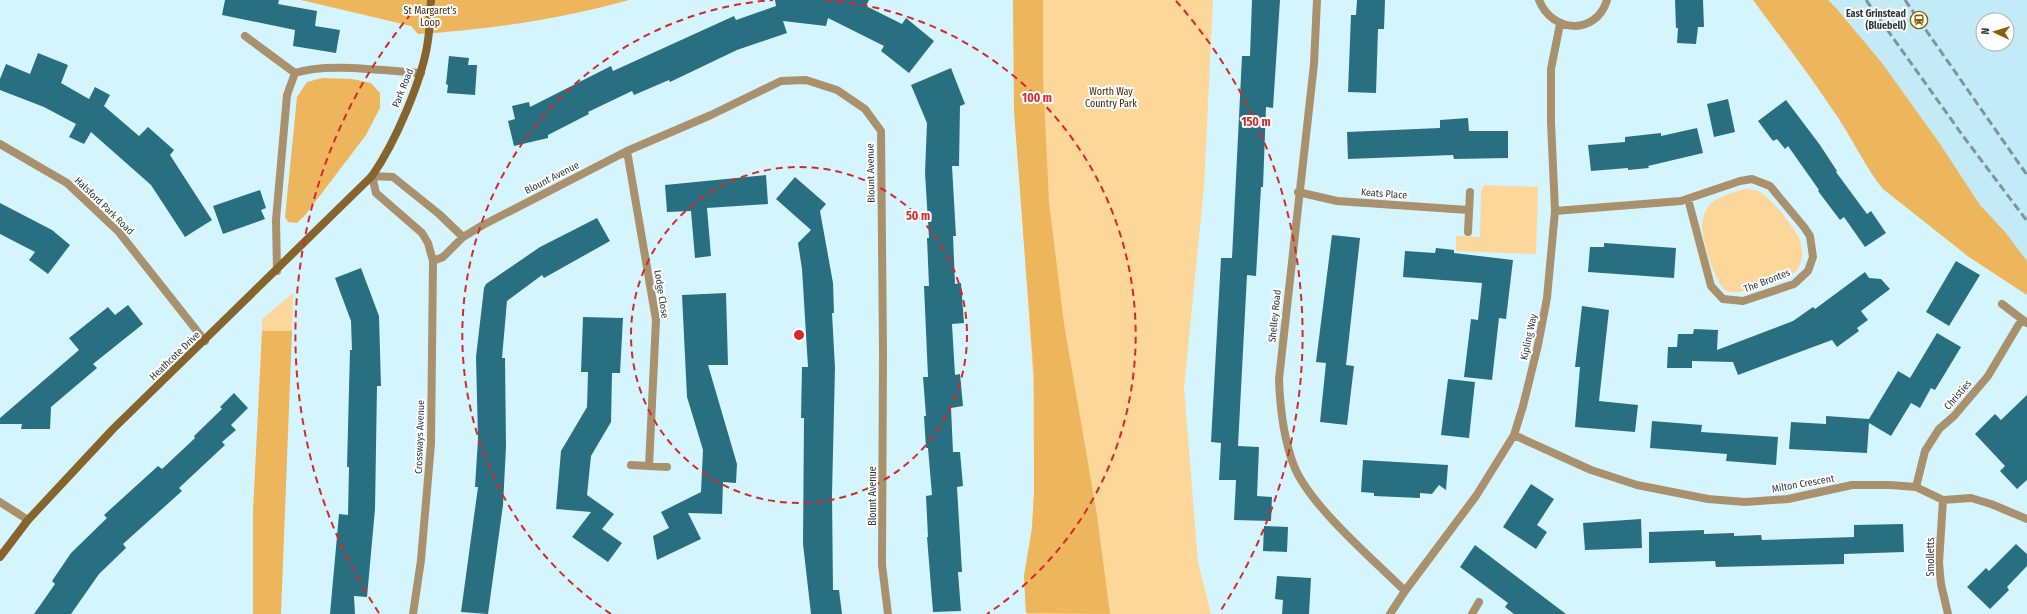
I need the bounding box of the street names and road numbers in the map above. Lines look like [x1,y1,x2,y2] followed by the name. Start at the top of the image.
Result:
[390,67,416,109] street label: Park Road
[864,143,878,203] street label: Blount Avenue
[523,159,581,197] street label: Blount Avenue
[72,175,136,237] street label: Halsford Park Road
[1360,186,1408,202] street label: Keats Place
[1742,267,1792,295] street label: The Brontes
[651,269,671,319] street label: Lodge Close
[1266,289,1284,343] street label: Shelley Road
[1518,312,1540,361] street label: Kipling Way
[147,329,203,383] street label: Heathcote Drive
[1942,378,1974,412] street label: Christies
[413,400,427,474] street label: Crossways Avenue
[867,466,879,526] street label: Blount Avenue
[1771,472,1836,495] street label: Milton Crescent
[1925,538,1937,576] street label: Smolletts

